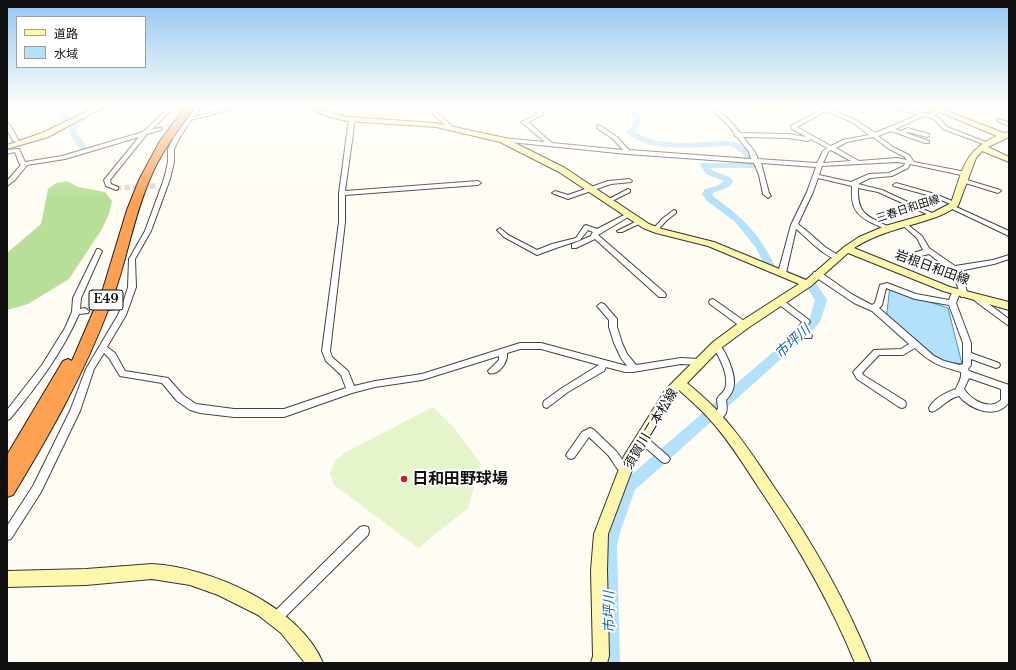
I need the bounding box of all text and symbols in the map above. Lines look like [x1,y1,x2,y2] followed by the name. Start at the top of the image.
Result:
[16,16,146,68] legend
[54,26,78,41] text: 道路
[54,46,78,61] text: 水域
[875,193,941,225] street label: 三春日和田線
[893,247,971,289] street label: 岩根日和田線
[89,290,123,310] road number: E49
[772,322,814,362] water label: 市坪川
[621,386,681,472] street label: 須賀川二本松線
[412,469,508,489] place label: 日和田野球場
[399,474,409,484] marker: 日和田野球場
[601,591,619,633] water label: 市坪川

